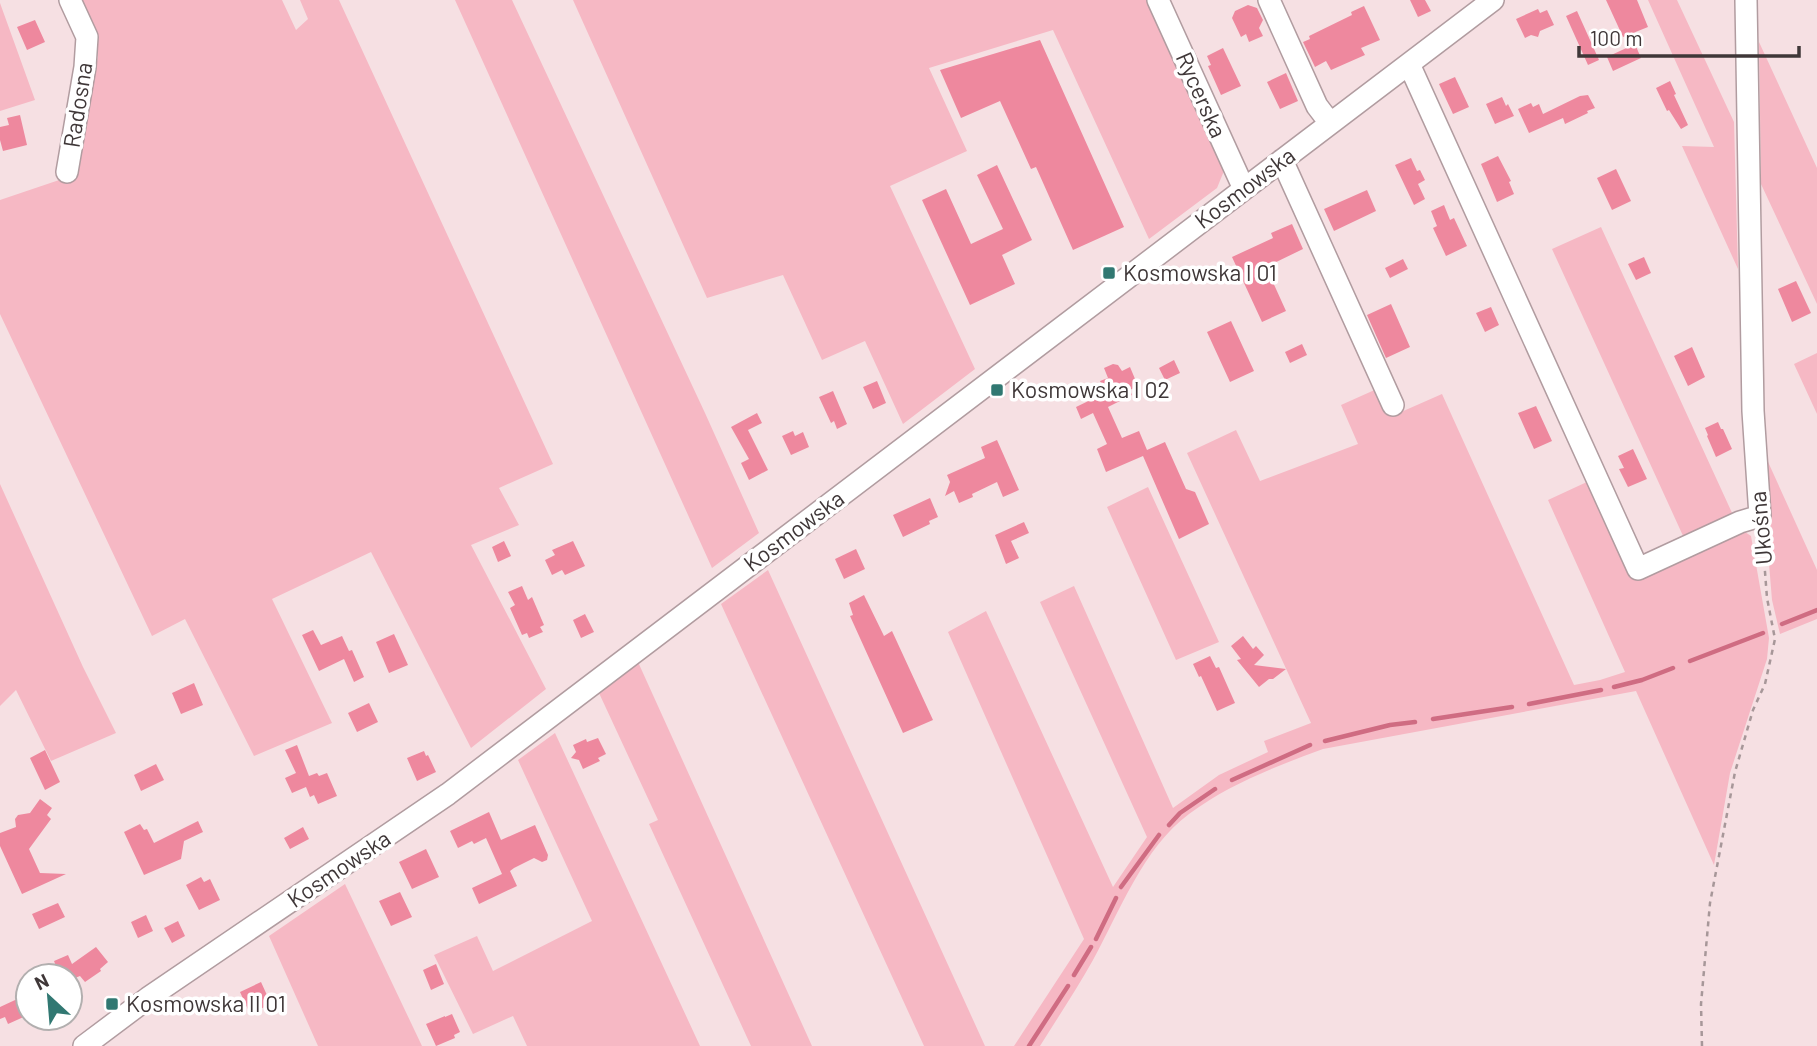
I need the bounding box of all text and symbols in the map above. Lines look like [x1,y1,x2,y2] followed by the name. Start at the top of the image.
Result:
[1579,14,1800,58] scale bar
[1590,25,1643,50] text: 100 m
[1171,47,1233,142] street label: Rycerska
[56,60,98,150] street label: Radosna
[1189,140,1300,234] street label: Kosmowska
[1123,258,1277,286] place label: Kosmowska I 01
[1101,265,1117,281] marker: Kosmowska I 01
[1011,375,1170,403] place label: Kosmowska I 02
[989,382,1005,398] marker: Kosmowska I 02
[738,483,849,577] street label: Kosmowska
[1743,490,1777,566] street label: Ukośna
[282,824,395,913] street label: Kosmowska
[14,962,84,1032] north arrow
[31,968,52,994] text: N
[126,989,286,1017] place label: Kosmowska II 01
[104,996,120,1012] marker: Kosmowska II 01

